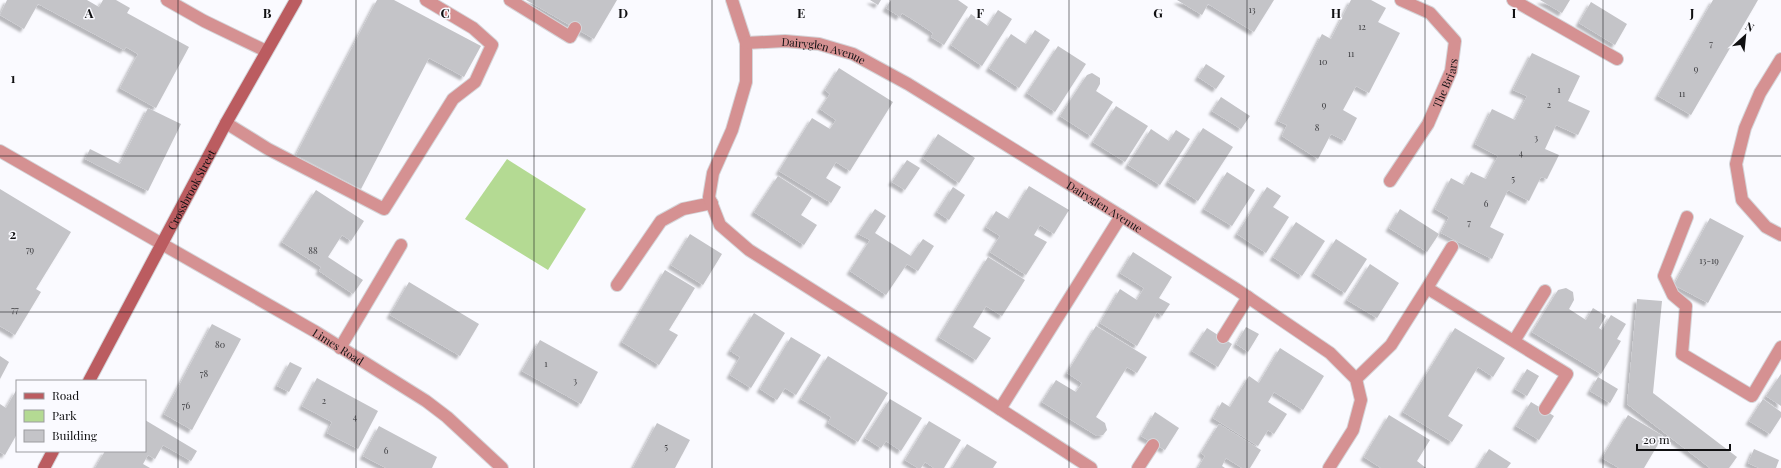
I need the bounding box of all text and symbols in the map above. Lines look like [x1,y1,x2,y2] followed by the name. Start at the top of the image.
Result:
[1248,3,1256,15] house number: 13
[84,4,94,21] text: A
[263,4,272,21] text: B
[440,4,450,21] text: C
[618,4,628,21] text: D
[797,4,805,21] text: E
[976,4,984,21] text: F
[1153,4,1163,21] text: G
[1331,4,1341,21] text: H
[1512,4,1517,21] text: I
[1689,4,1695,21] text: J
[1725,16,1765,56] north arrow
[1743,18,1757,35] text: N
[1358,20,1366,32] house number: 12
[781,33,869,67] street label: Dairyglen Avenue
[1709,37,1713,49] house number: 7
[1348,47,1355,59] house number: 11
[1319,55,1327,67] house number: 10
[1429,57,1460,110] street label: The Briars
[1694,62,1699,74] house number: 9
[11,69,16,86] text: 1
[1557,83,1561,95] house number: 1
[1679,87,1686,99] house number: 11
[1322,98,1327,110] house number: 9
[1547,98,1551,110] house number: 2
[1315,121,1320,133] house number: 8
[1534,131,1538,143] house number: 3
[163,146,218,232] street label: Crossbrook Street
[1519,146,1524,158] house number: 4
[1511,172,1515,184] house number: 5
[1064,177,1146,236] street label: Dairyglen Avenue
[1484,197,1489,209] house number: 6
[1467,216,1471,228] house number: 7
[10,225,17,242] text: 2
[26,243,35,255] house number: 79
[308,244,318,256] house number: 88
[1699,254,1719,266] house number: 13-19
[11,303,19,315] house number: 77
[310,324,368,368] street label: Limes Road
[215,338,225,350] house number: 80
[544,357,548,369] house number: 1
[200,367,208,379] house number: 78
[573,374,577,386] house number: 3
[16,380,146,452] legend
[52,387,79,403] text: Road
[322,394,326,406] house number: 2
[182,399,190,411] house number: 76
[52,407,77,423] text: Park
[353,410,358,422] house number: 4
[1637,426,1730,452] scale bar
[52,427,98,443] text: Building
[1643,431,1670,447] text: 20 m
[664,440,668,452] house number: 5
[384,444,389,456] house number: 6

